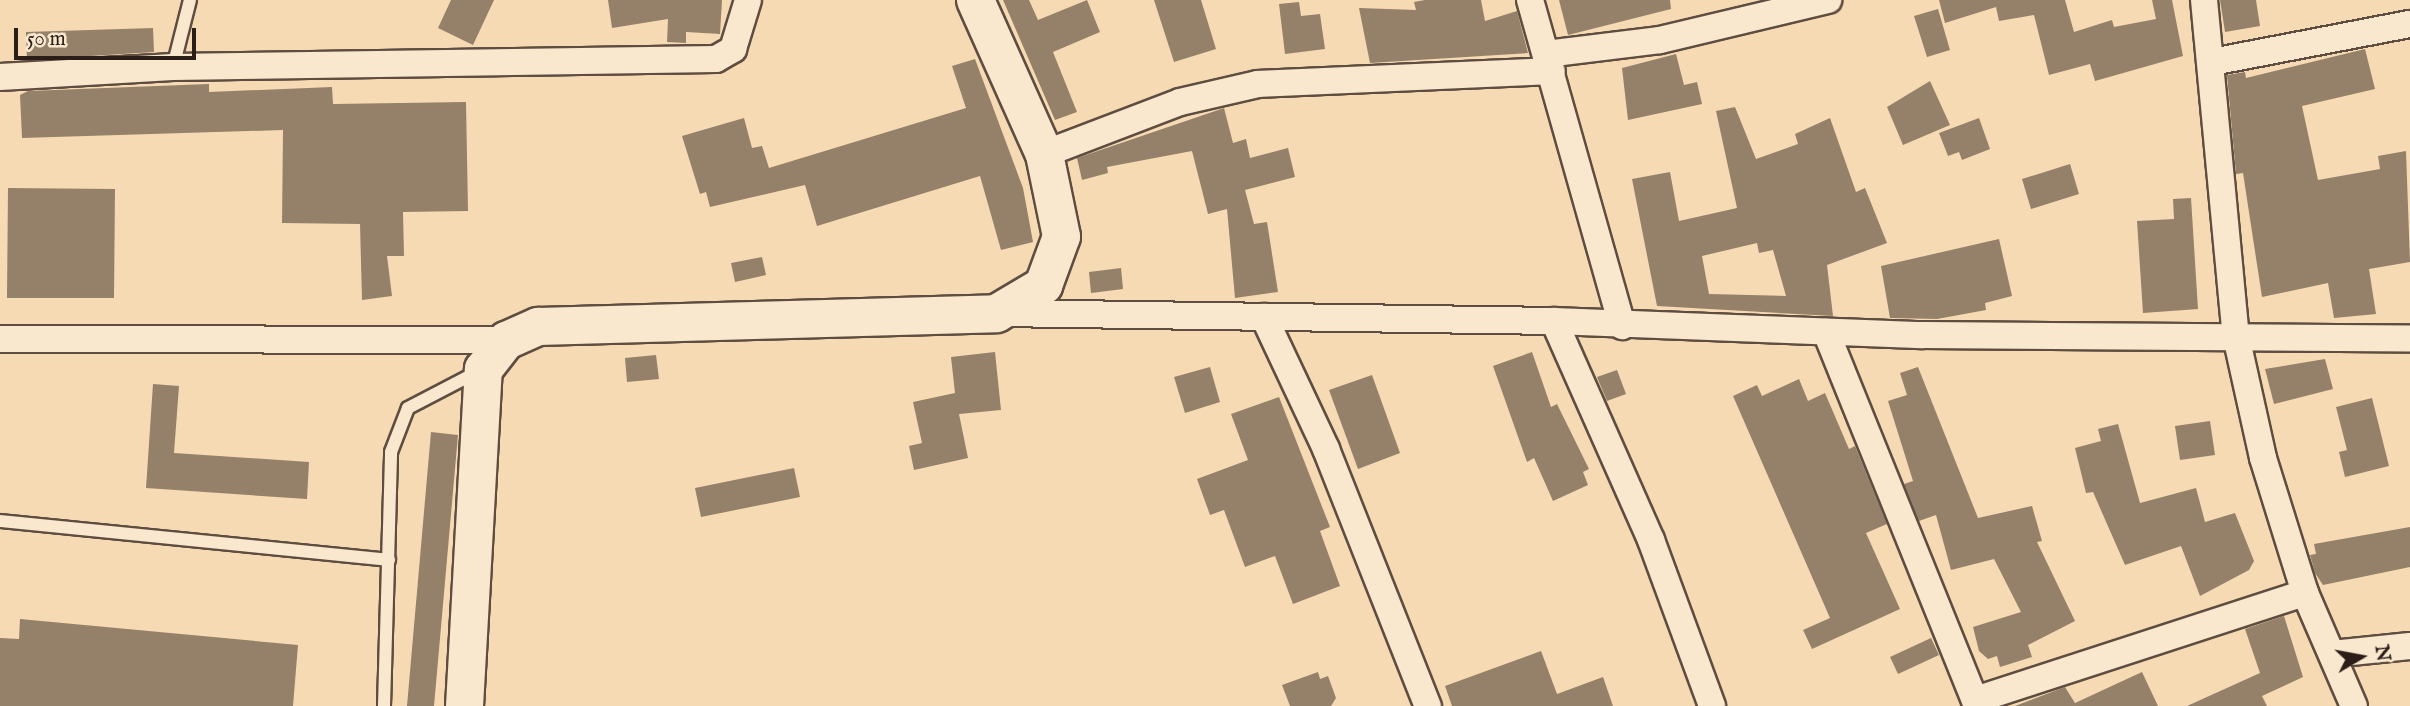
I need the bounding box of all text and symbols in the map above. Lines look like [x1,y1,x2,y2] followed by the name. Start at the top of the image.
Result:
[18,14,200,58] scale bar
[27,26,66,53] text: 50 m
[2326,622,2396,692] north arrow
[2368,643,2395,664] text: N

